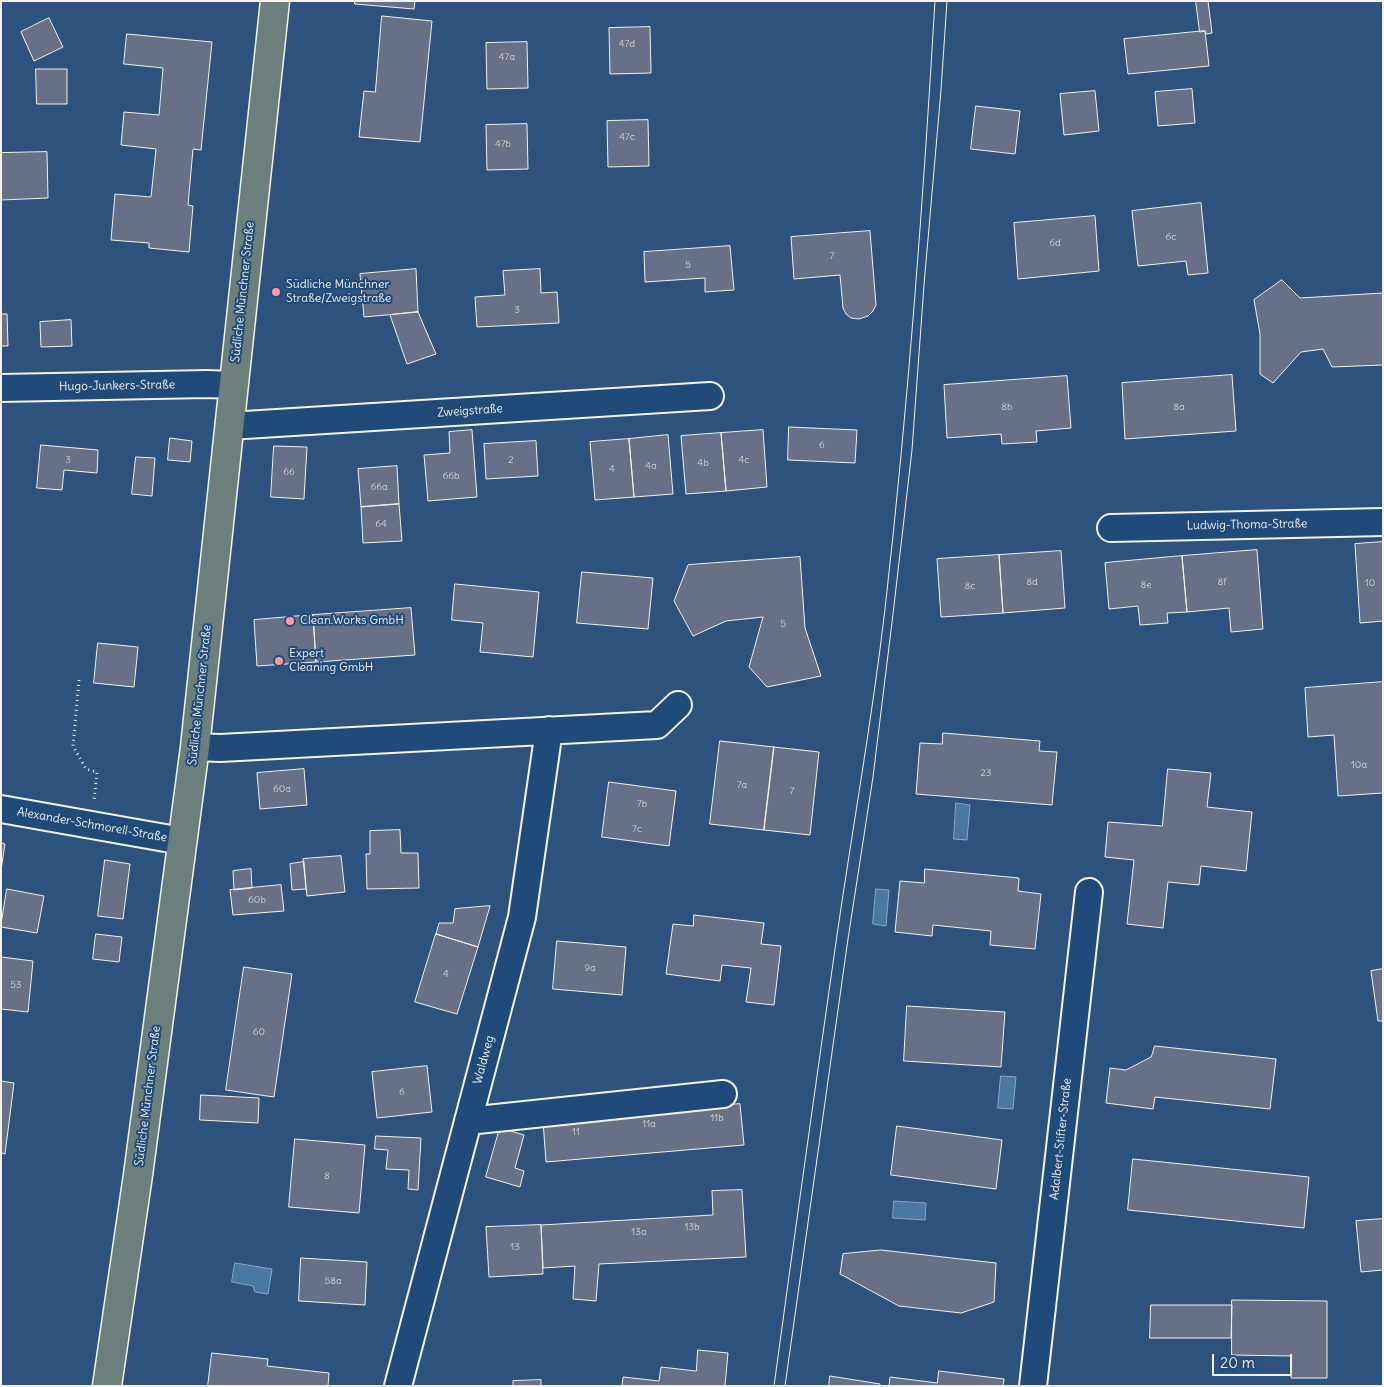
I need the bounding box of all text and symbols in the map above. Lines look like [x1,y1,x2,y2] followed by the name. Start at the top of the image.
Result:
[619,38,635,50] house number: 47d
[499,51,515,63] house number: 47a
[619,131,635,143] house number: 47c
[495,138,511,150] house number: 47b
[228,221,258,363] street label: Südliche Münchner Straße
[1166,231,1176,243] house number: 6c
[1049,237,1061,249] house number: 6d
[830,250,834,262] house number: 7
[685,259,691,271] house number: 5
[286,278,391,306] place label: Südliche Münchner Straße/Zweigstraße
[270,286,282,298] marker: Südliche Münchner Straße/Zweigstraße
[514,304,520,316] house number: 3
[59,378,175,394] street label: Hugo-Junkers-Straße
[1001,401,1013,413] house number: 8b
[1173,401,1185,413] house number: 8a
[437,402,503,420] street label: Zweigstraße
[819,439,825,451] house number: 6
[65,454,71,466] house number: 3
[508,454,514,466] house number: 2
[739,454,749,466] house number: 4c
[697,457,709,469] house number: 4b
[645,460,657,472] house number: 4a
[609,463,615,475] house number: 4
[283,466,295,478] house number: 66
[442,470,460,482] house number: 66b
[370,481,388,493] house number: 66a
[1187,517,1307,533] street label: Ludwig-Thoma-Straße
[375,518,387,530] house number: 64
[1026,576,1038,588] house number: 8d
[1217,576,1227,588] house number: 8f
[1365,577,1375,589] house number: 10
[1140,579,1152,591] house number: 8e
[965,580,975,592] house number: 8c
[300,614,404,628] place label: Clean.Works GmbH
[284,615,296,627] marker: Clean.Works GmbH
[780,618,786,630] house number: 5
[185,624,215,766] street label: Südliche Münchner Straße
[289,647,373,675] place label: Expert Cleaning GmbH
[273,655,285,667] marker: Expert Cleaning GmbH
[1351,759,1367,771] house number: 10a
[980,767,992,779] house number: 23
[737,779,747,791] house number: 7a
[273,783,291,795] house number: 60a
[790,785,794,797] house number: 7
[637,798,647,810] house number: 7b
[16,805,168,845] street label: Alexander-Schmorell-Straße
[632,823,642,835] house number: 7c
[248,894,266,906] house number: 60b
[584,962,596,974] house number: 9a
[443,968,449,980] house number: 4
[10,979,22,991] house number: 53
[132,1025,164,1167] street label: Südliche Münchner Straße
[253,1026,265,1038] house number: 60
[471,1034,497,1086] street label: Waldweg
[1047,1077,1075,1201] street label: Adalbert-Stifter-Straße
[399,1086,405,1098] house number: 6
[710,1112,724,1124] house number: 11b
[642,1118,656,1130] house number: 11a
[572,1126,580,1138] house number: 11
[324,1170,330,1182] house number: 8
[684,1221,700,1233] house number: 13b
[631,1226,647,1238] house number: 13a
[510,1241,520,1253] house number: 13
[324,1275,342,1287] house number: 58a
[1214,1344,1294,1376] scale bar
[1220,1353,1255,1372] text: 20 m

